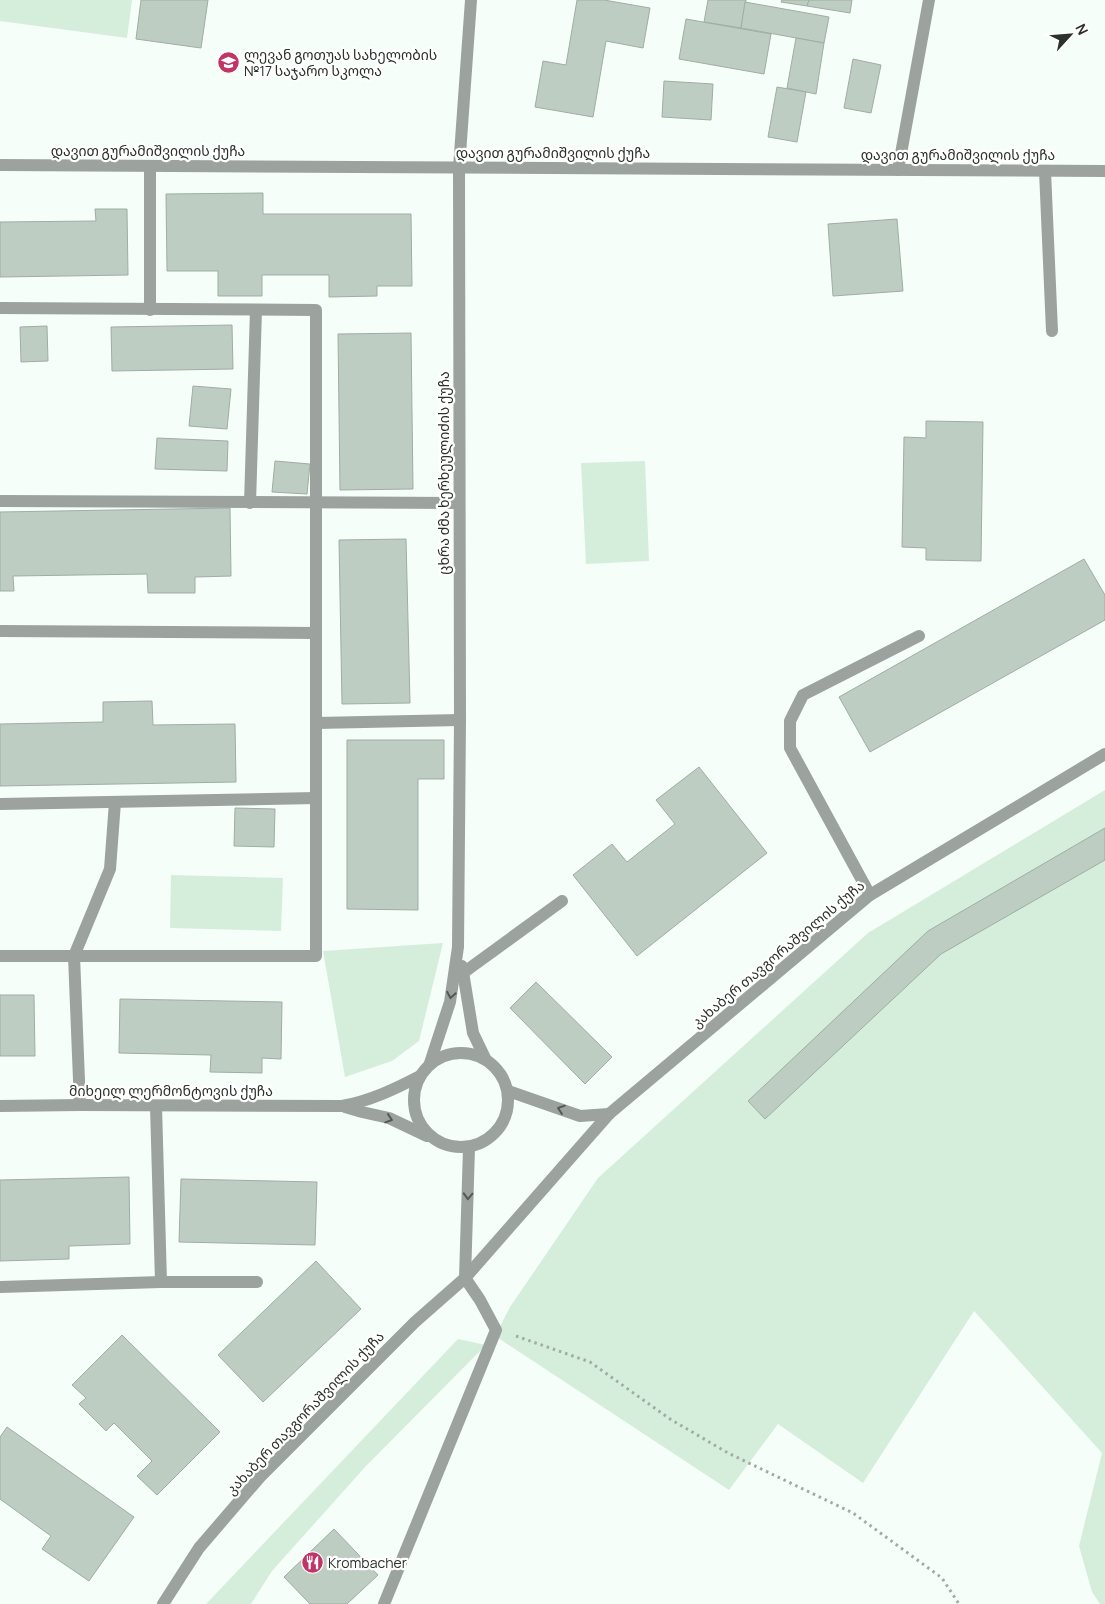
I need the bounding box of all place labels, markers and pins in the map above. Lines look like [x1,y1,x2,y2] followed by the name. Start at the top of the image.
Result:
[244,45,437,80] place label: ლევან გოთუას სახელობის №17 საჯარო სკოლა
[216,51,240,75] school or university icon: ლევან გოთუას სახელობის №17 საჯარო სკოლა
[300,1551,324,1575] restaurant icon: Krombacher
[328,1553,407,1572] place label: Krombacher

